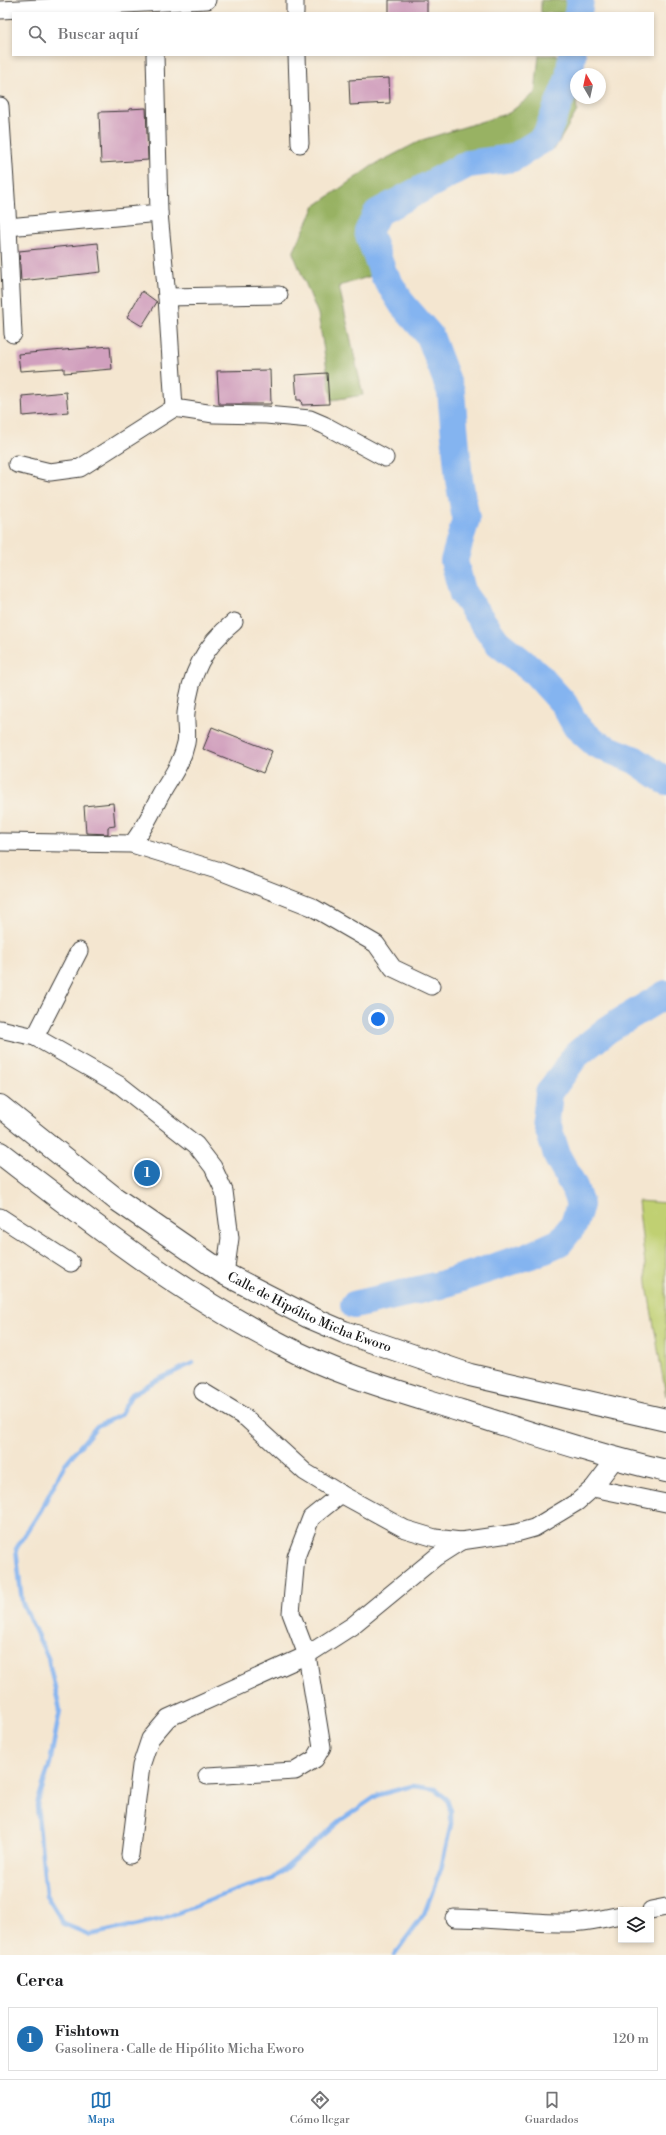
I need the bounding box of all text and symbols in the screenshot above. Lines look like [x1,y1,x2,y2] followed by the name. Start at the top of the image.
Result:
[12,12,654,56] search box
[26,23,48,45] icon: search
[58,25,139,44] text: Buscar aquí
[570,68,606,104] north arrow
[368,1009,388,1029] your location
[134,1158,160,1188] pin: 1
[225,1269,394,1356] street label: Calle de Hipólito Micha Eworo
[618,1907,654,1943] map controls
[618,1907,654,1943] button: layers
[16,1970,64,1992] text: Cerca
[55,2022,119,2041] text: Fishtown
[27,2031,33,2047] text: 1
[613,2031,649,2047] text: 120 m
[55,2041,304,2057] text: Gasolinera · Calle de Hipólito Micha Eworo
[88,2089,115,2127] tab: Mapa
[290,2089,350,2127] tab: Cómo llegar
[525,2089,578,2127] tab: Guardados

